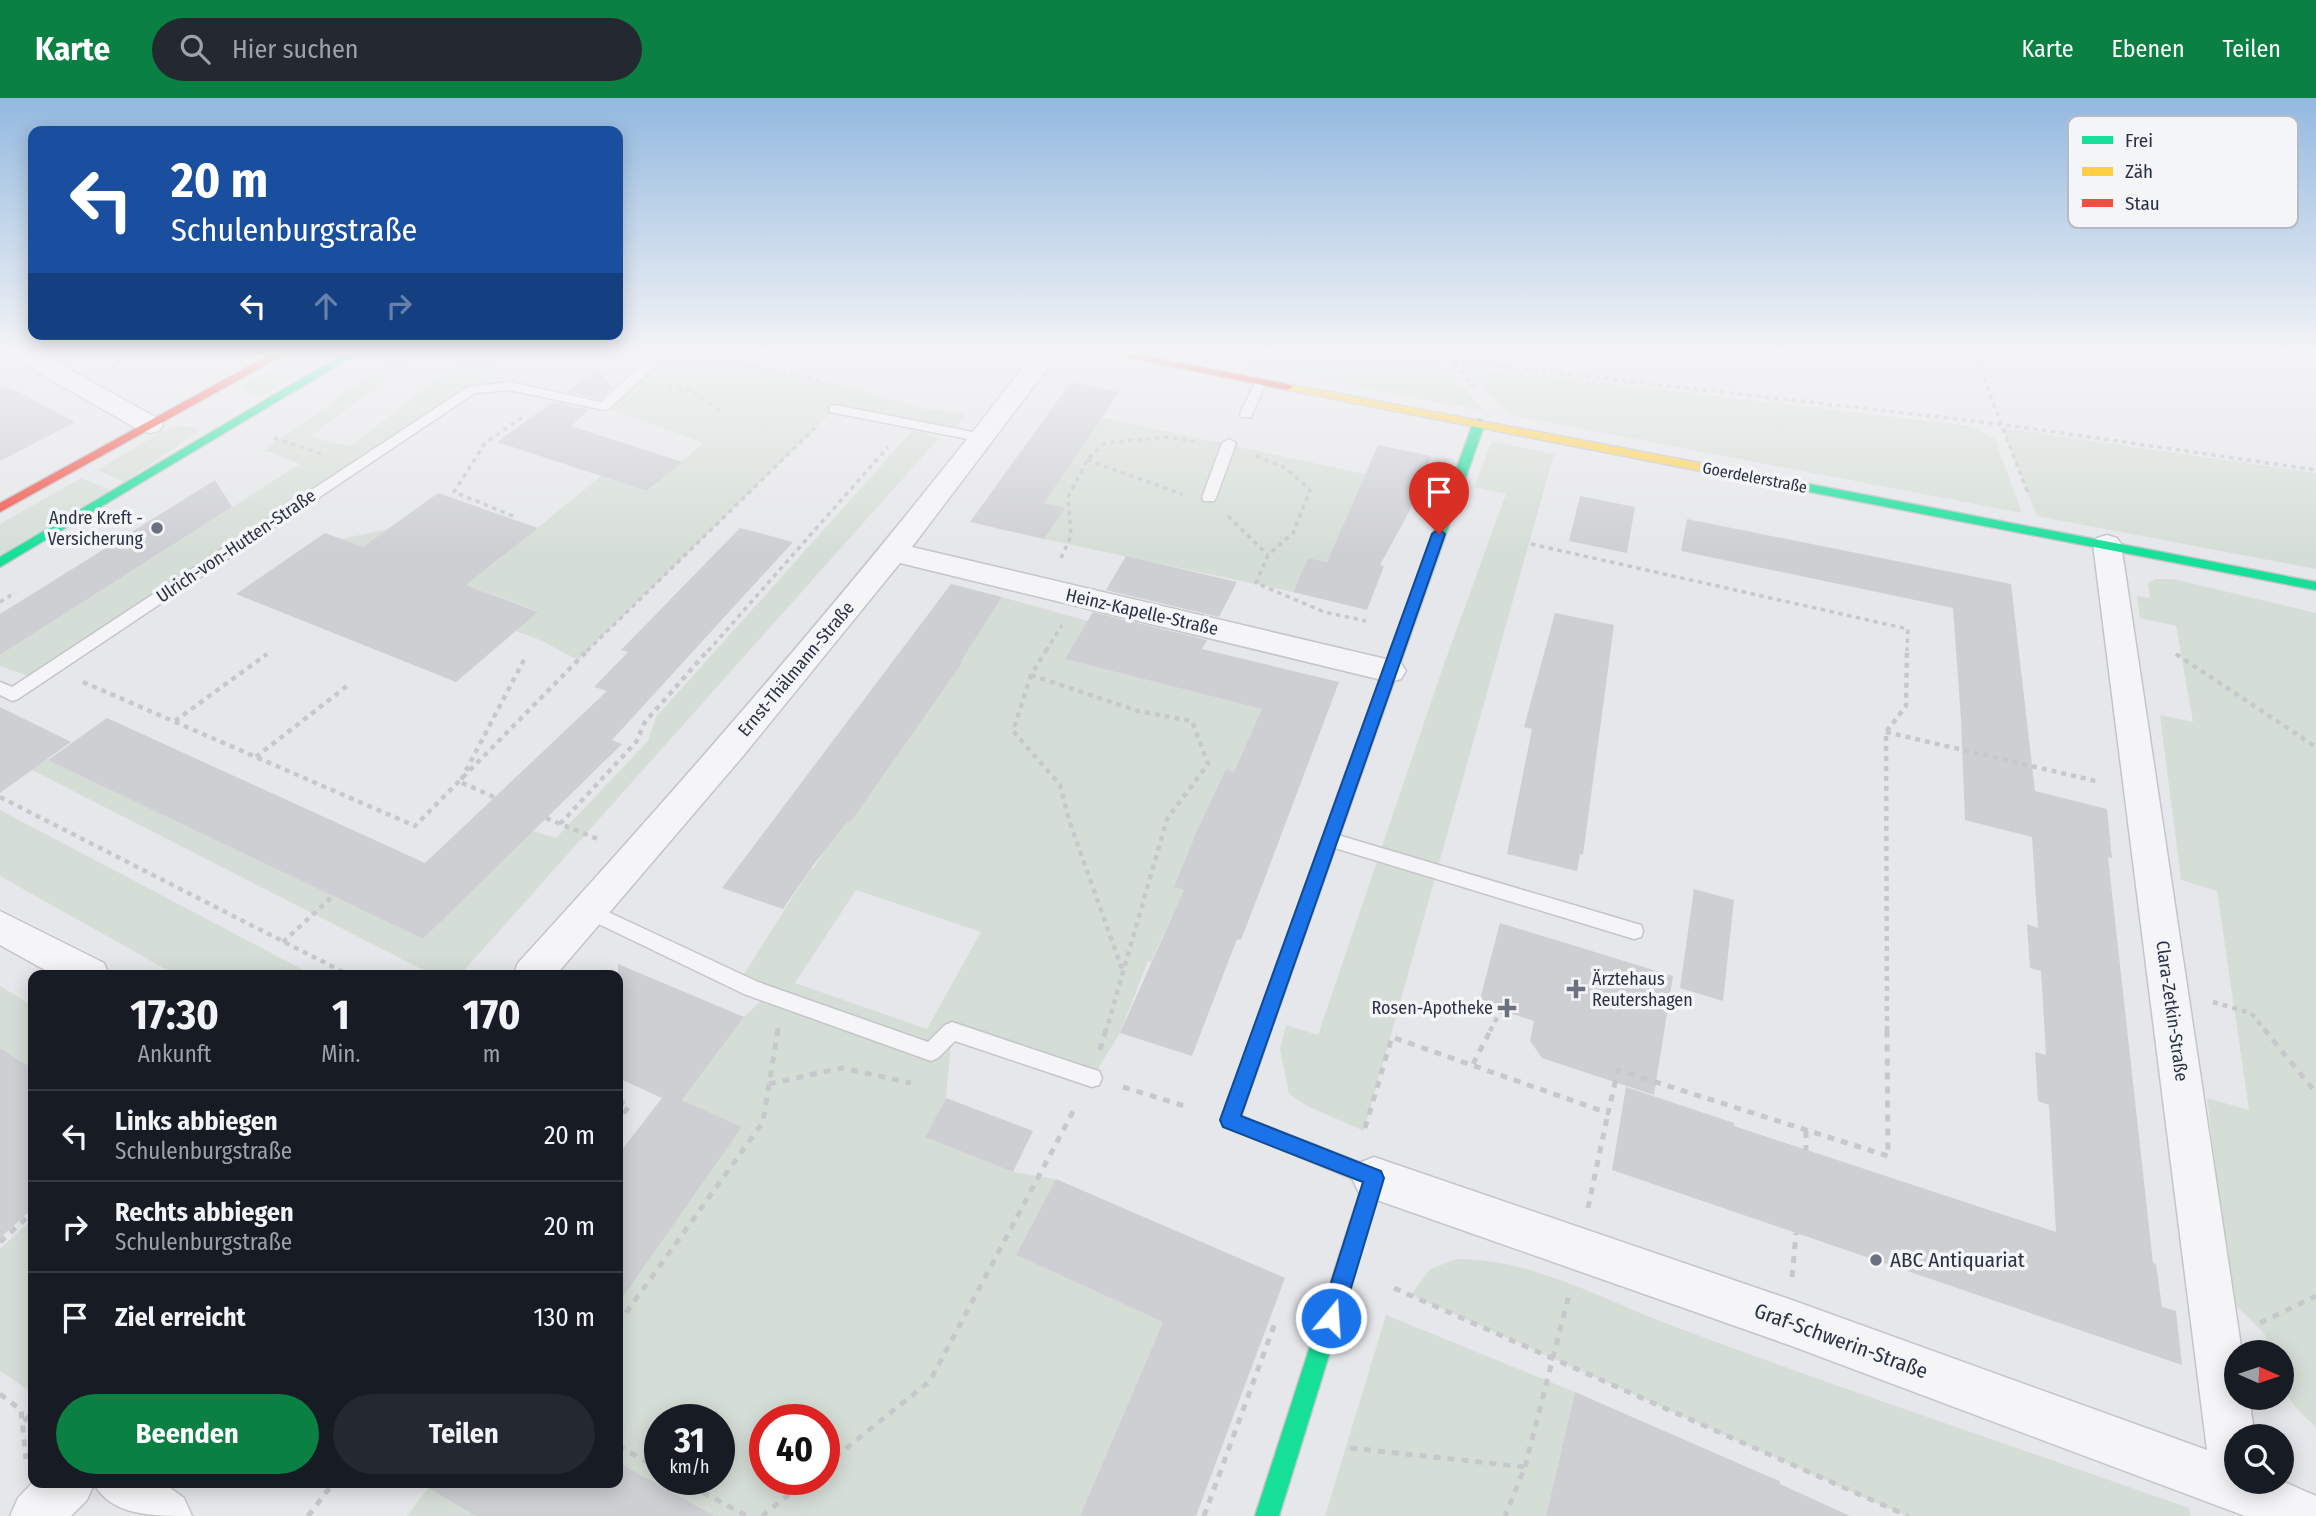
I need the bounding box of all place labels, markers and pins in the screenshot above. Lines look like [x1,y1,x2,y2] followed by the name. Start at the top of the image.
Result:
[1409,462,1469,534] pin
[47,507,144,550] place label: Andre Kreft - Versicherung
[149,520,165,536] marker: Andre Kreft - Versicherung
[1592,968,1693,1011] place label: Ärztehaus Reutershagen
[1566,979,1586,999] marker: Ärztehaus Reutershagen
[1372,997,1493,1019] place label: Rosen-Apotheke
[1499,1000,1515,1016] marker: Rosen-Apotheke
[1890,1247,2025,1273] place label: ABC Antiquariat
[1868,1252,1884,1268] marker: ABC Antiquariat

